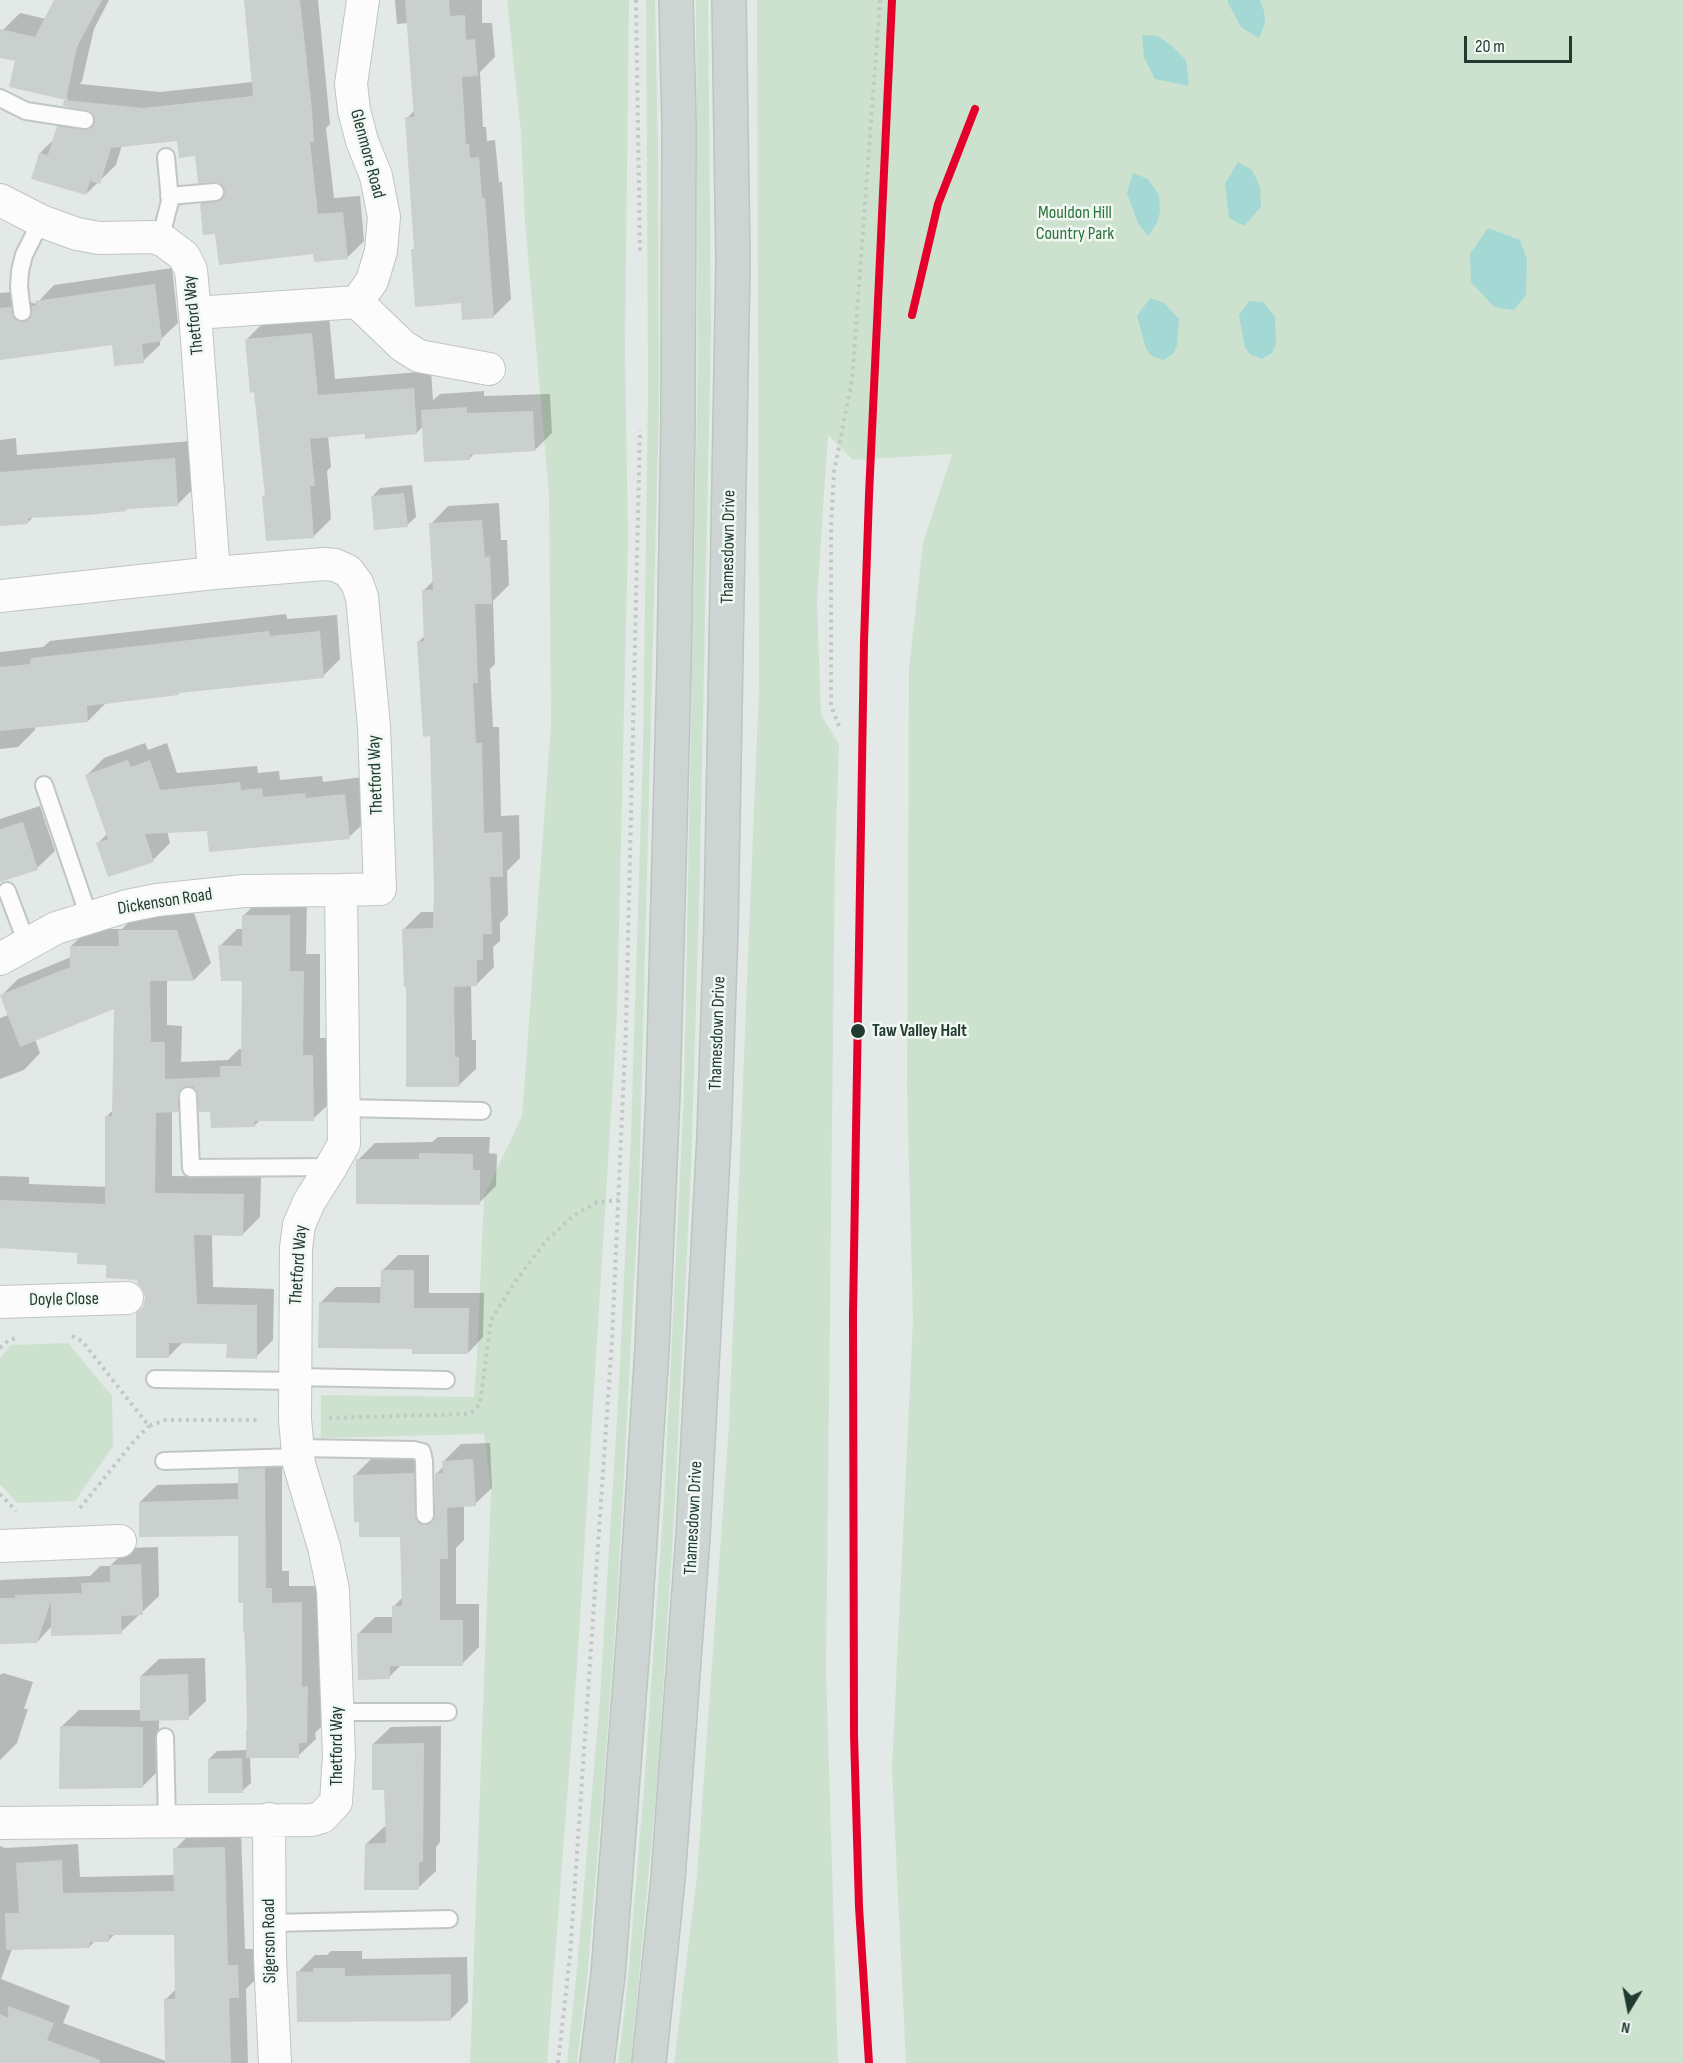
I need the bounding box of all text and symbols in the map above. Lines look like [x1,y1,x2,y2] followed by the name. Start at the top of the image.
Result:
[1467,24,1575,62] scale bar
[1475,36,1505,57] text: 20 m
[345,107,389,201] street label: Glenmore Road
[1036,202,1114,244] park label: Mouldon Hill Country Park
[179,274,209,356] street label: Thetford Way
[717,490,741,604] street label: Thamesdown Drive
[364,735,388,815] street label: Thetford Way
[116,884,214,920] street label: Dickenson Road
[705,976,731,1090] street label: Thamesdown Drive
[872,1020,967,1042] place label: Taw Valley Halt
[849,1022,867,1040] marker: Taw Valley Halt
[285,1224,313,1306] street label: Thetford Way
[29,1289,99,1311] street label: Doyle Close
[680,1460,708,1576] street label: Thamesdown Drive
[326,1706,348,1786] street label: Thetford Way
[258,1898,282,1984] street label: Sigerson Road
[1599,1979,1659,2039] north arrow
[1620,2017,1632,2037] text: N

